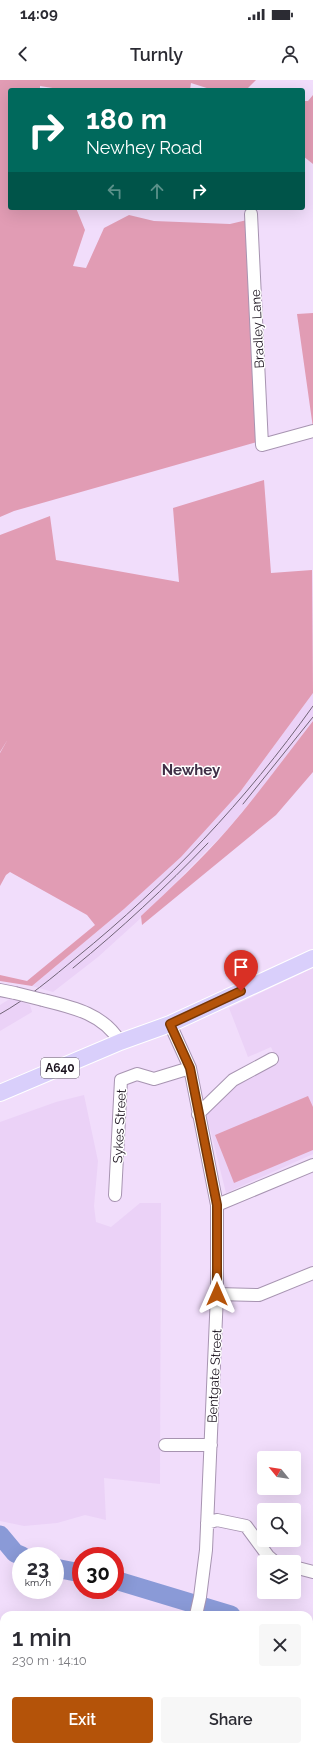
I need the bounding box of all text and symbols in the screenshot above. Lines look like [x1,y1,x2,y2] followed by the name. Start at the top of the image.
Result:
[20,5,58,23] text: 14:09
[12,43,34,65] icon: back
[279,43,301,65] icon: person
[130,44,183,65] text: Turnly
[86,103,167,136] text: 180 m
[20,104,72,156] icon: right
[86,137,203,158] text: Newhey Road
[104,180,126,202] icon: left
[146,180,168,202] icon: ahead
[188,180,210,202] icon: right
[248,289,267,369] street label: Bradley Lane
[162,761,221,779] district label: Newhey
[224,950,258,991] pin
[230,956,252,978] icon: arrive
[41,1058,79,1078] road number: A640
[110,1088,129,1164] street label: Sykes Street
[196,1273,238,1315] position arrow
[205,1328,224,1424] street label: Bentgate Street
[257,1451,301,1495] north arrow
[257,1451,301,1599] map controls
[257,1503,301,1547] button: search
[72,1547,124,1599] speed limit sign: 30
[257,1555,301,1599] button: layers
[27,1556,49,1580] text: 23
[25,1577,51,1588] text: km/h
[12,1623,72,1652] text: 1 min
[259,1624,301,1666] button: close
[12,1653,87,1668] text: 230 m · 14:10
[12,1697,153,1743] button: Exit
[161,1697,301,1743] button: Share

